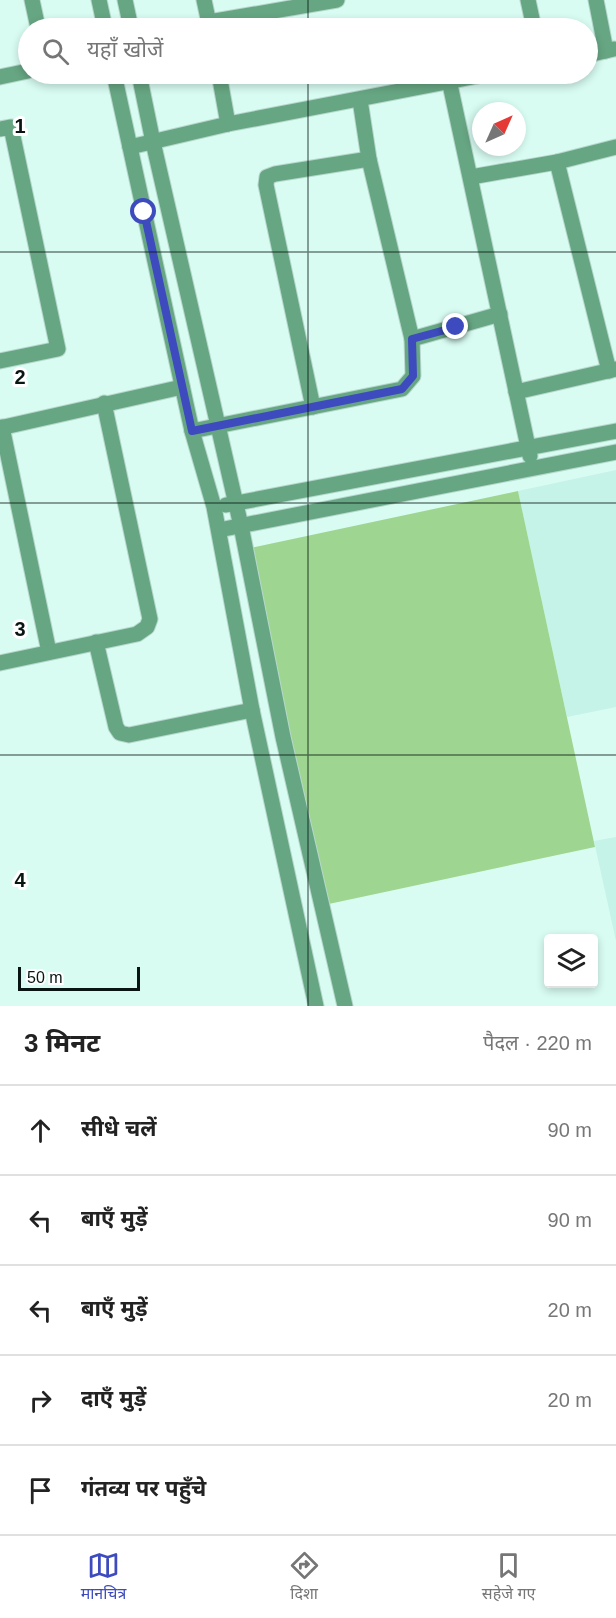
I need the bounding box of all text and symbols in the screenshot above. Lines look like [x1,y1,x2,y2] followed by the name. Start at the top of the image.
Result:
[18,18,598,84] search box
[39,35,72,68] icon: search
[87,37,163,62] text: यहाँ खोजें
[472,102,526,156] north arrow
[14,115,26,137] text: 1
[130,198,156,224] route start
[442,313,468,339] route end
[14,366,26,388] text: 2
[14,618,26,640] text: 3
[14,869,26,891] text: 4
[544,934,598,988] map controls
[544,934,598,988] button: layers
[18,964,140,992] scale bar
[27,969,63,986] text: 50 m
[24,1028,100,1058] text: 3 मिनट
[483,1032,592,1054] text: पैदल · 220 m
[24,1114,57,1147] icon: ahead
[81,1116,156,1141] text: सीधे चलें
[548,1119,592,1141] text: 90 m
[24,1204,57,1237] icon: left
[81,1206,147,1231] text: बाएँ मुड़ें
[548,1209,592,1231] text: 90 m
[24,1294,57,1327] icon: left
[81,1296,147,1321] text: बाएँ मुड़ें
[548,1299,592,1321] text: 20 m
[24,1384,57,1417] icon: right
[81,1386,146,1411] text: दाएँ मुड़ें
[548,1389,592,1411] text: 20 m
[24,1474,57,1507] icon: arrive
[81,1476,206,1501] text: गंतव्य पर पहुँचे
[81,1549,126,1606] tab: मानचित्र
[288,1549,321,1606] tab: दिशा
[482,1549,535,1606] tab: सहेजे गए

